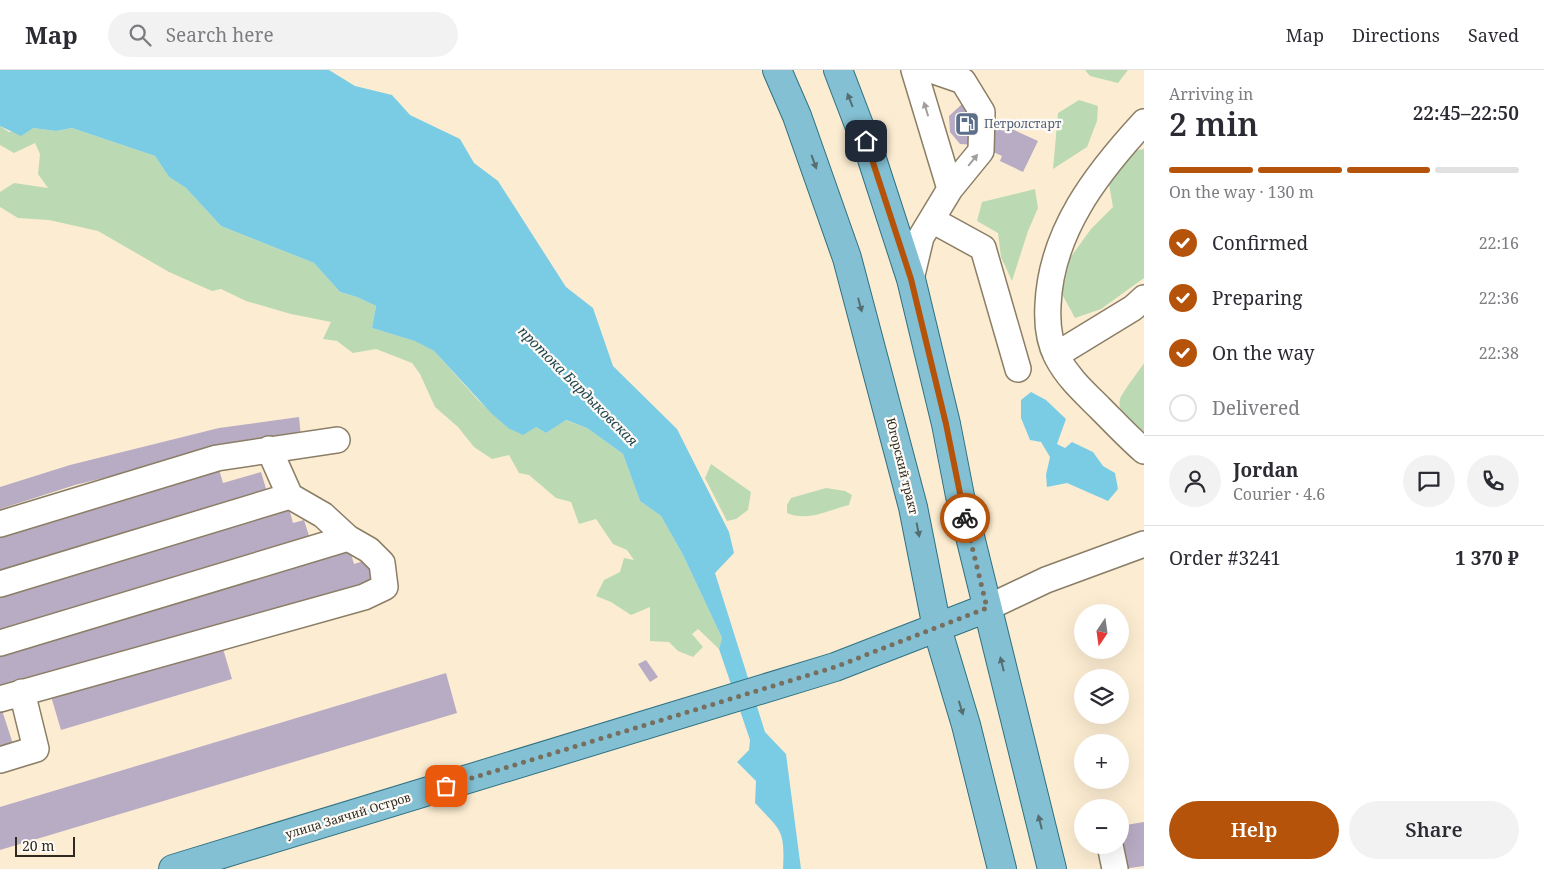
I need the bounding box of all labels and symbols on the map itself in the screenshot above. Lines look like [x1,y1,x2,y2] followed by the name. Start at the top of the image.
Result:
[846,93,853,108] one-way arrow
[922,101,930,116] one-way arrow
[954,111,980,137] fuel station icon: Петролстарт
[984,115,1062,132] place label: Петролстарт
[845,120,887,162] pin
[968,154,979,167] one-way arrow
[810,155,818,170] one-way arrow
[856,298,864,313] one-way arrow
[514,322,642,450] water label: протока Бардыковская
[882,416,923,517] street label: Югорский тракт
[940,493,990,543] courier
[914,523,922,538] one-way arrow
[1074,604,1129,659] north arrow
[997,656,1005,671] one-way arrow
[957,701,965,716] one-way arrow
[425,765,467,807] pin
[283,788,413,843] street label: улица Заячий Остров
[1036,814,1044,829] one-way arrow
[15,834,75,857] scale bar

